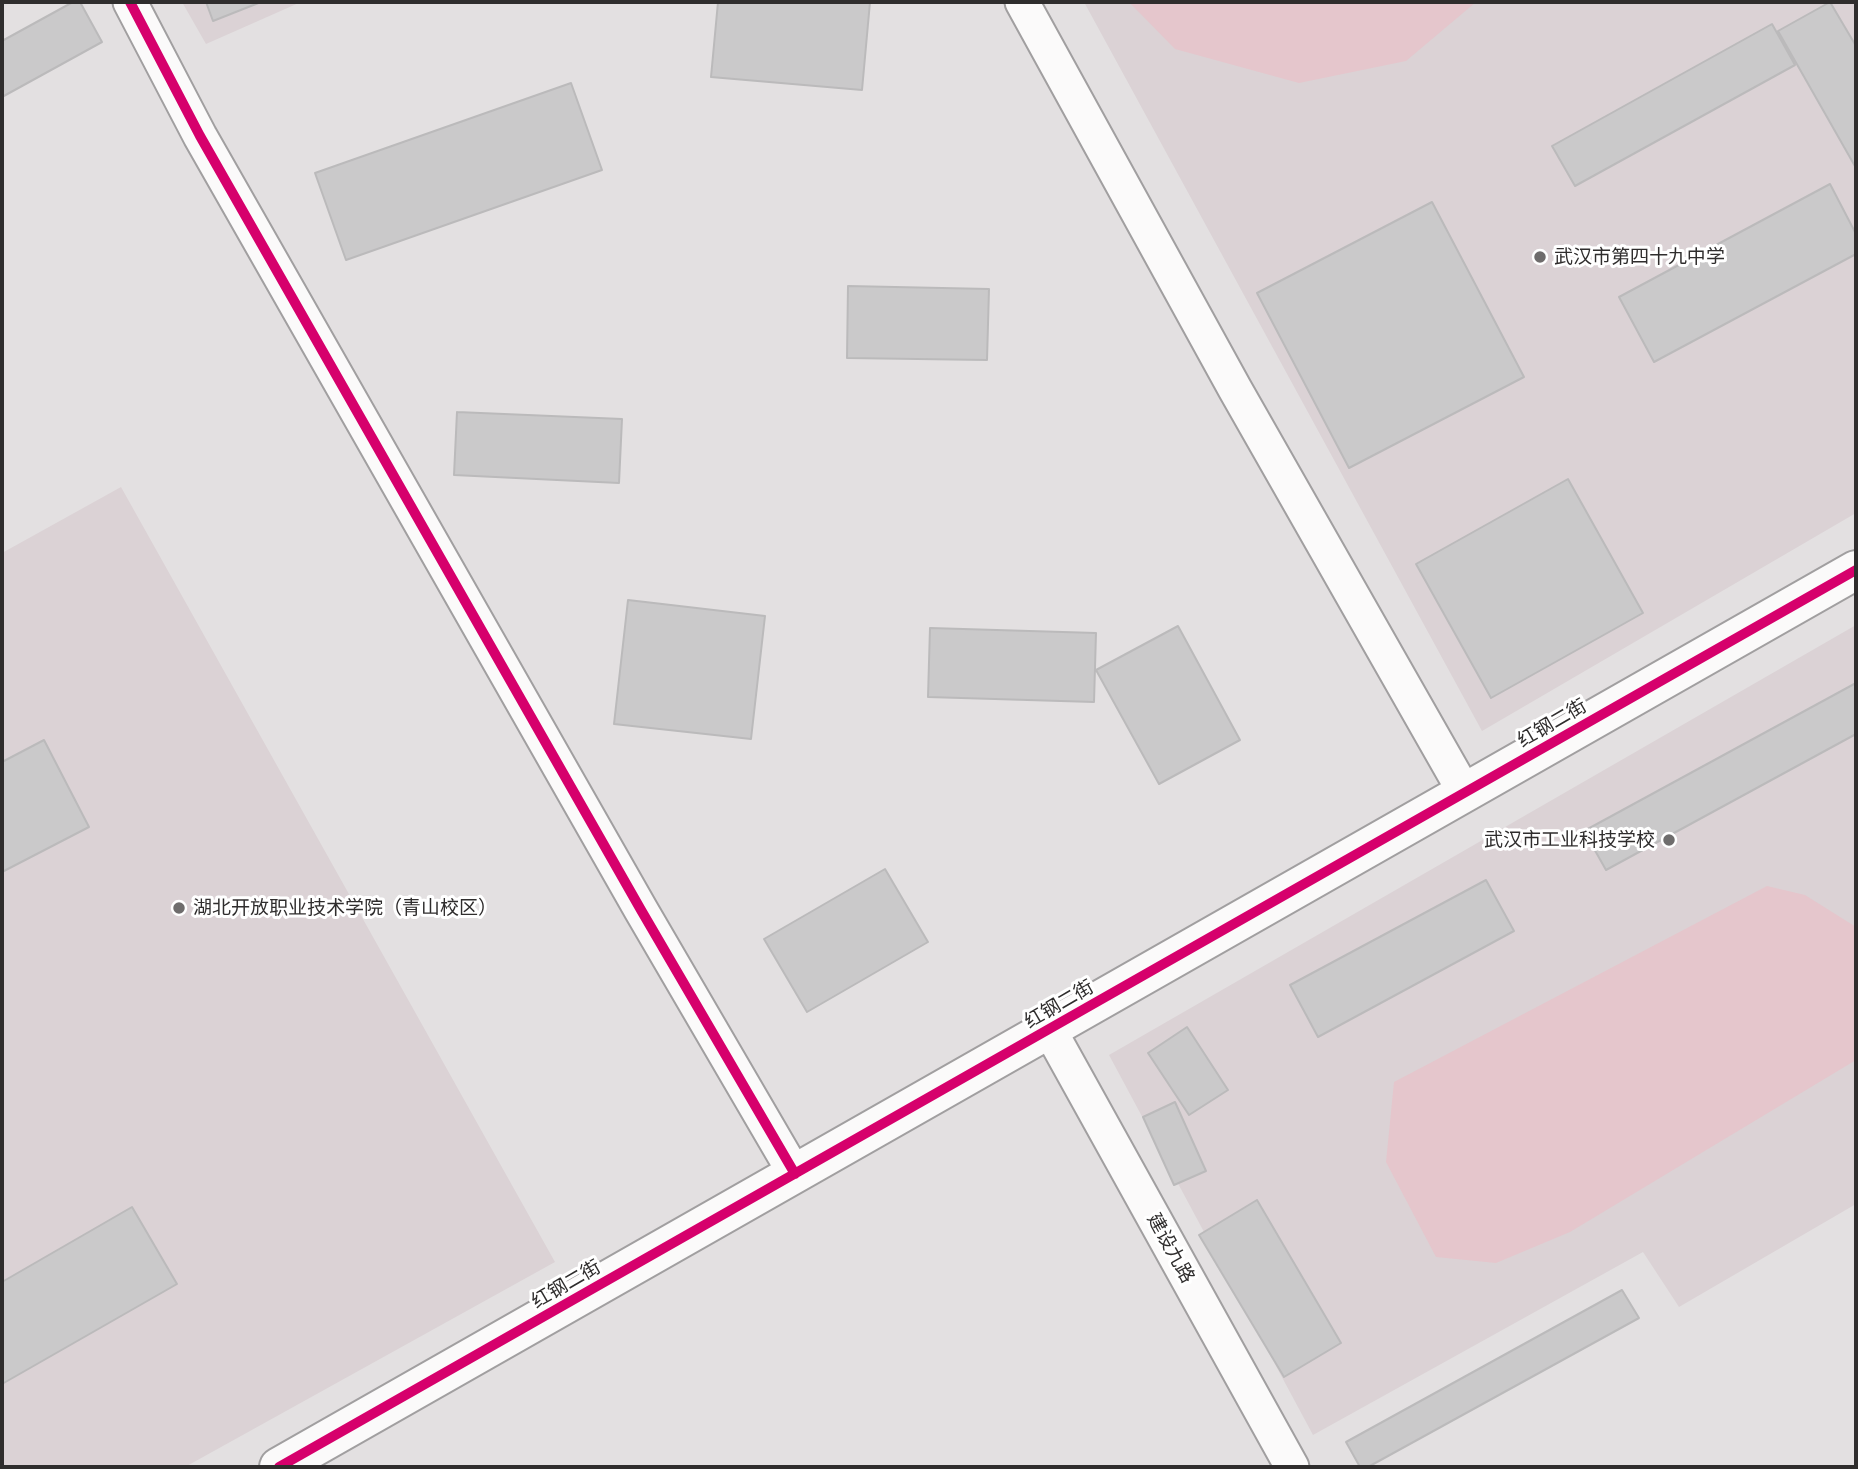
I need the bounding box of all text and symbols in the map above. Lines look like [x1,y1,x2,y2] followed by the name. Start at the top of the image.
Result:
[1554,246,1725,268] place label: 武汉市第四十九中学
[1532,249,1548,265] marker: 武汉市第四十九中学
[1513,694,1591,752] street label: 红钢二街
[1484,829,1655,851] place label: 武汉市工业科技学校
[1661,832,1677,848] marker: 武汉市工业科技学校
[193,897,497,919] place label: 湖北开放职业技术学院（青山校区）
[171,900,187,916] marker: 湖北开放职业技术学院（青山校区）
[1020,975,1098,1033] street label: 红钢二街
[1143,1209,1199,1287] street label: 建设九路
[527,1255,605,1313] street label: 红钢二街

